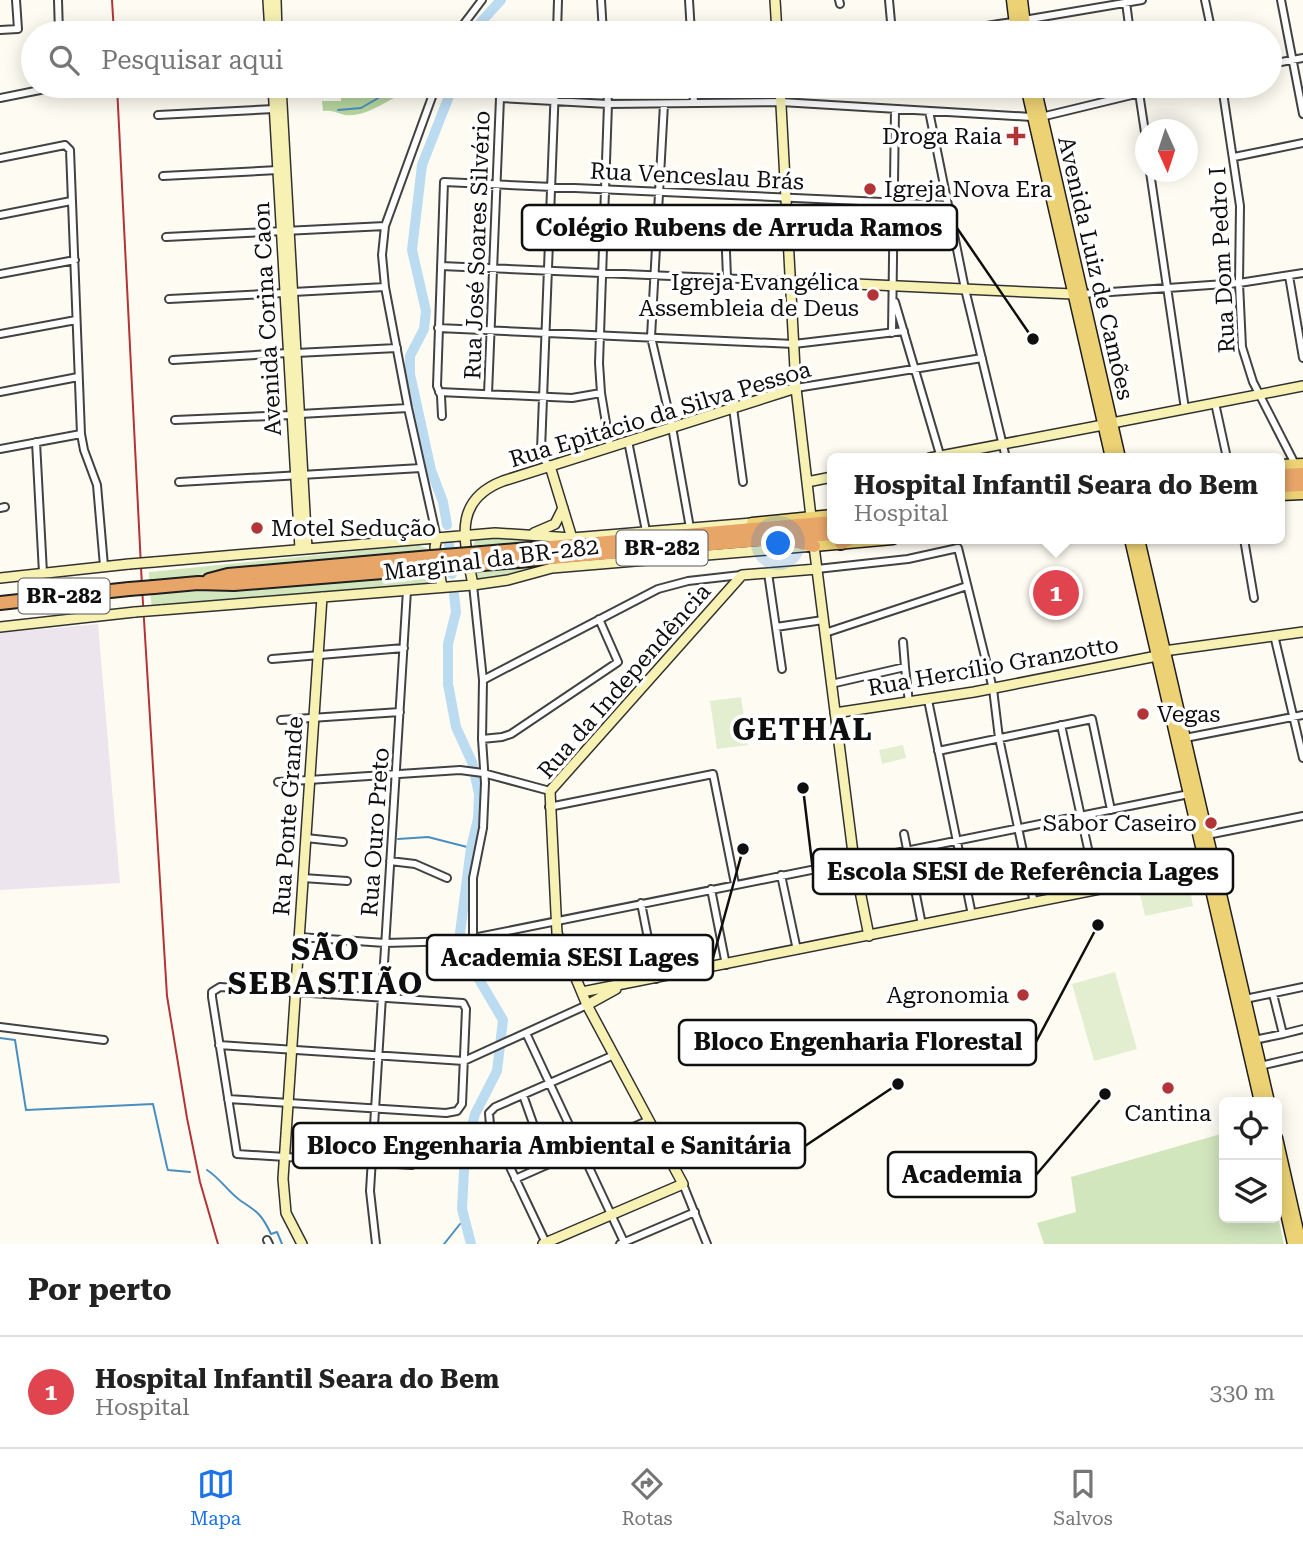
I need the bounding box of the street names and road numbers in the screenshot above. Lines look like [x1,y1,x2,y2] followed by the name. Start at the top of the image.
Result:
[459,110,496,380] street label: Rua José Soares Silvério
[1052,134,1139,402] street label: Avenida Luiz de Camões
[589,157,805,196] street label: Rua Venceslau Brás
[1204,166,1241,354] street label: Rua Dom Pedro I
[248,201,287,437] street label: Avenida Corina Caon
[506,356,815,473] street label: Rua Epitácio da Silva Pessoa
[616,530,708,566] road number: BR-282
[382,533,600,586] street label: Marginal da BR-282
[18,578,110,614] road number: BR-282
[532,578,717,784] street label: Rua da Independência
[866,631,1121,702] street label: Rua Hercílio Granzotto
[268,715,309,917] street label: Rua Ponte Grande
[356,747,395,917] street label: Rua Ouro Preto

